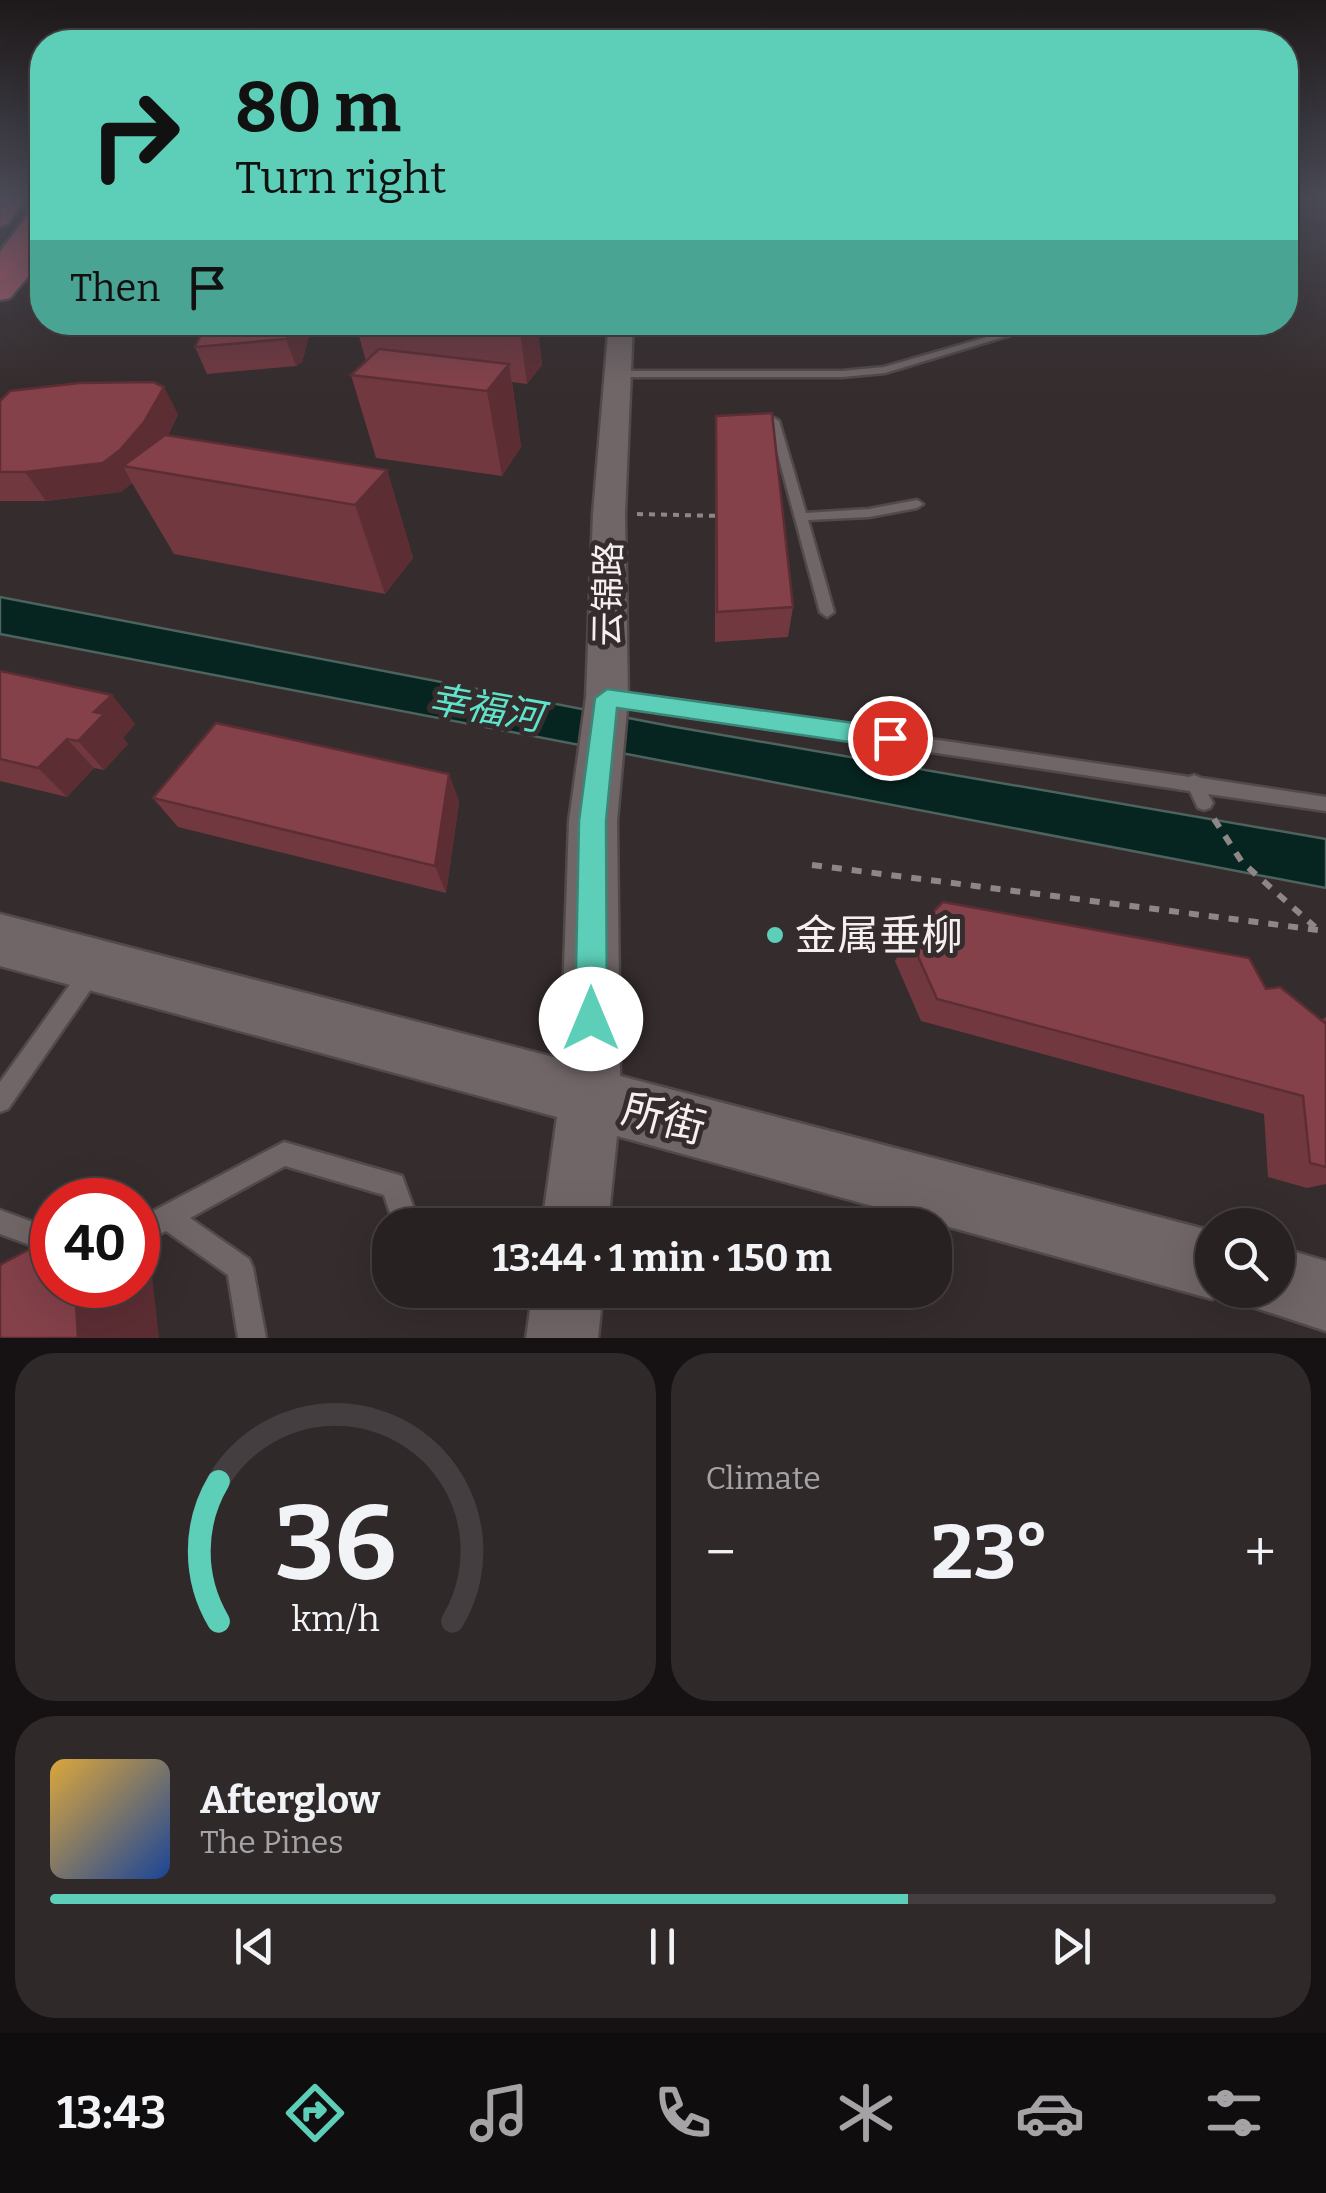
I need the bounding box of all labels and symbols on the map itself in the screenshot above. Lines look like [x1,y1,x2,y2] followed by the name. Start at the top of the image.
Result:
[586,541,630,647] street label: 云锦路
[426,675,553,742] water label: 幸福河
[848,696,933,781] pin
[795,911,963,961] place label: 金属垂柳
[764,924,786,946] marker: 金属垂柳
[539,967,643,1071] position arrow
[617,1084,711,1154] street label: 所街
[30,1178,160,1308] speed limit sign: 40

